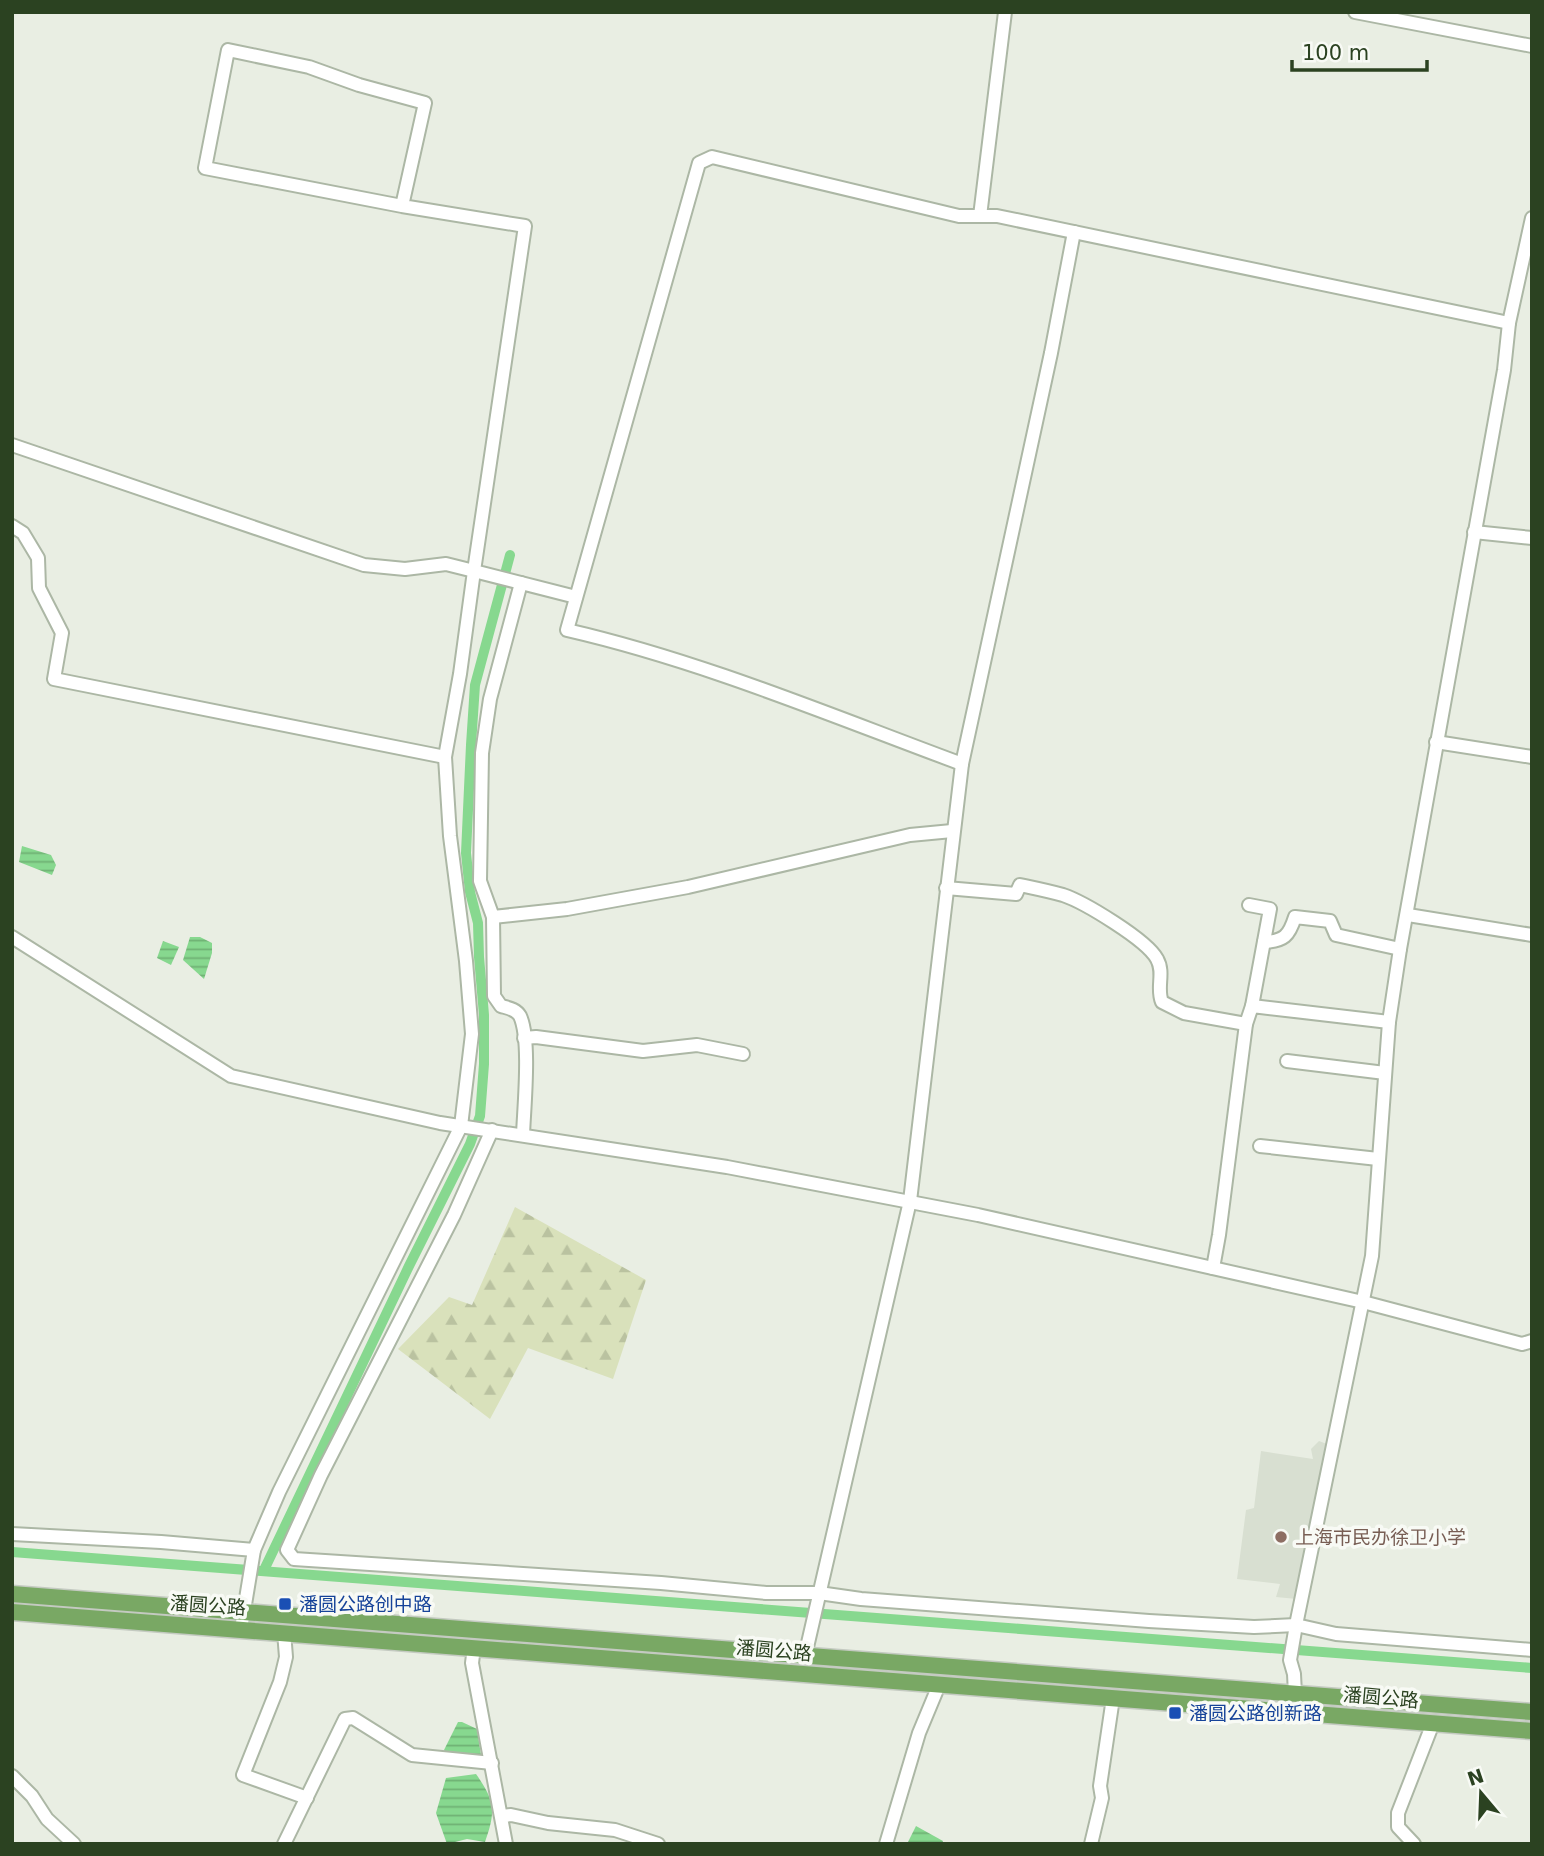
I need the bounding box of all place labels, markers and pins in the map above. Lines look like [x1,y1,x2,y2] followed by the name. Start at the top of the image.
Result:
[1295,1526,1466,1548] place label: 上海市民办徐卫小学
[1273,1529,1289,1545] marker: 上海市民办徐卫小学
[299,1593,432,1615] place label: 潘圆公路创中路
[277,1596,293,1612] marker: 潘圆公路创中路
[1189,1702,1322,1724] place label: 潘圆公路创新路
[1167,1705,1183,1721] marker: 潘圆公路创新路

